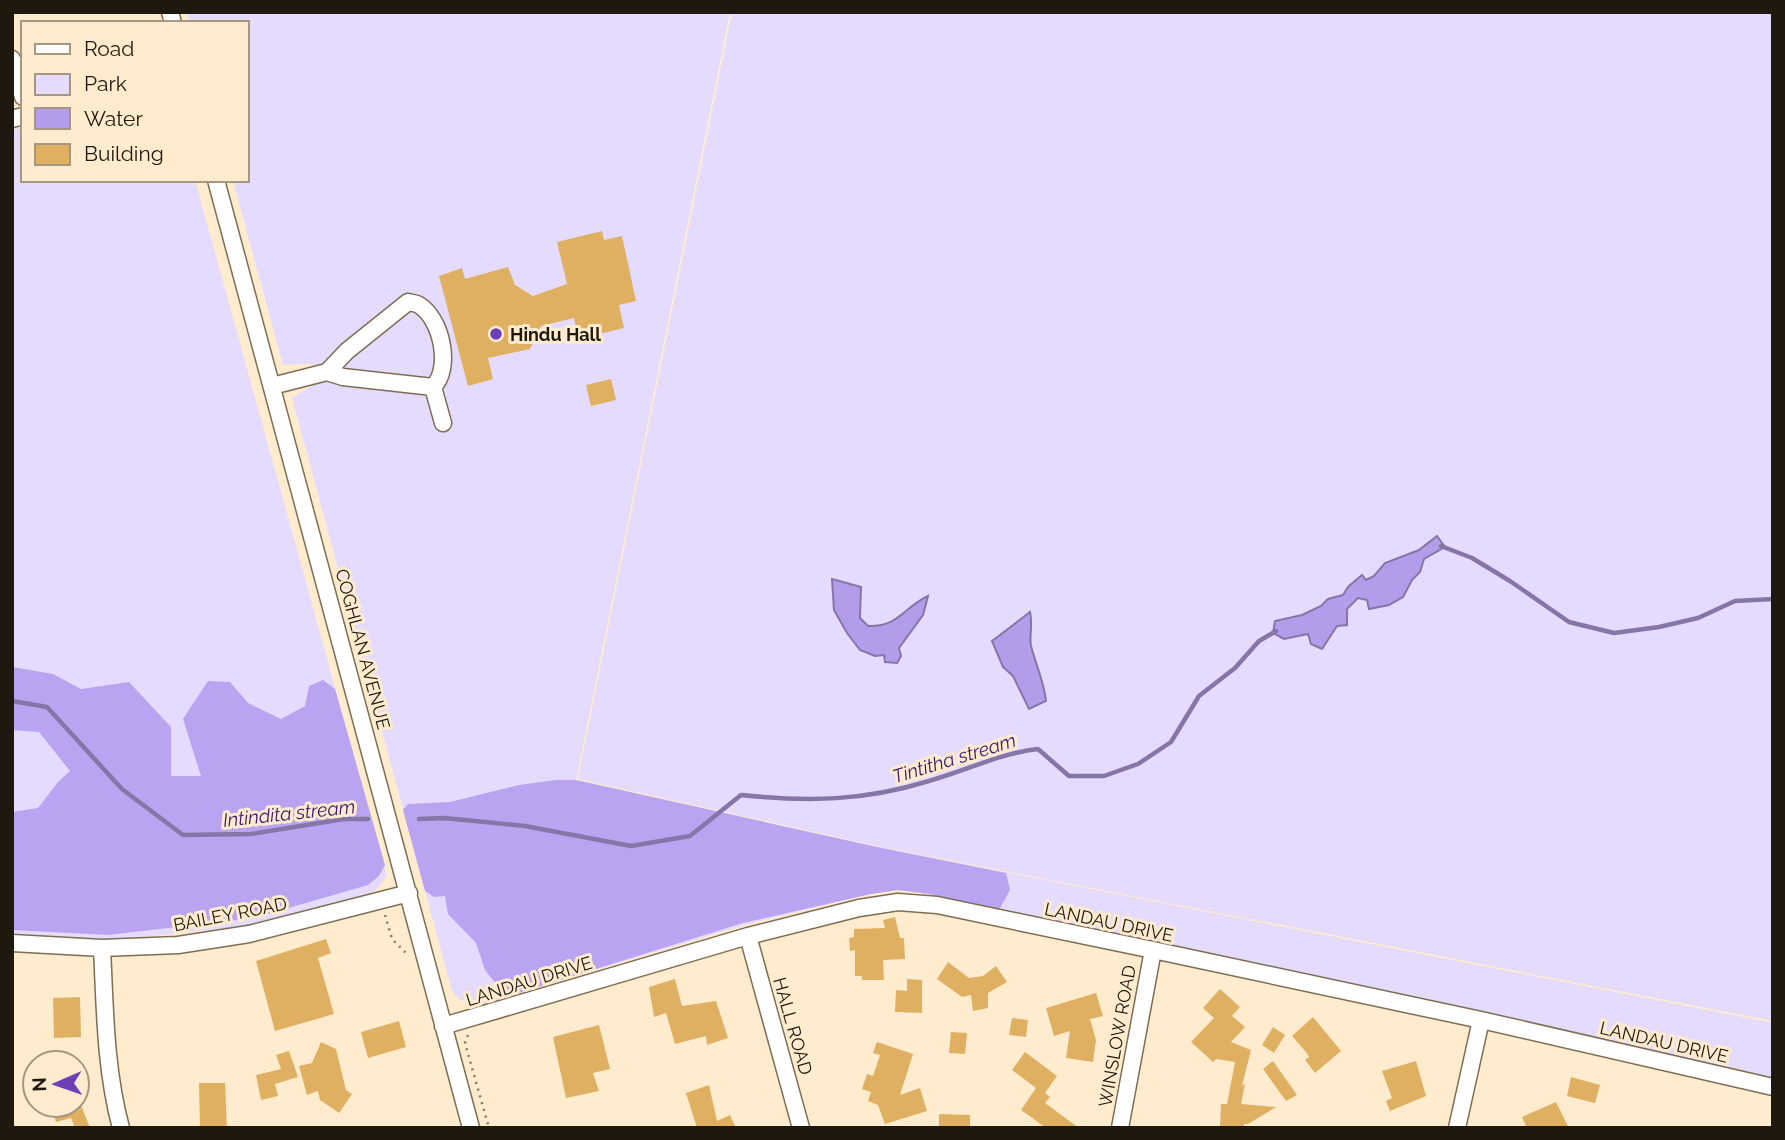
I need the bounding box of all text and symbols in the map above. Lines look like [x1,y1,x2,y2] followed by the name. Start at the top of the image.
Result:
[21,21,248,182] legend
[84,36,134,61] text: Road
[84,71,127,96] text: Park
[84,106,143,131] text: Water
[84,141,164,166] text: Building
[510,324,601,345] place label: Hindu Hall
[488,326,504,342] marker: Hindu Hall
[331,566,395,732] street label: COGHLAN AVENUE
[890,729,1018,787] water label: Tintitha stream
[222,795,356,831] water label: Intindita stream
[171,893,289,935] street label: BAILEY ROAD
[1043,898,1175,946] street label: LANDAU DRIVE
[463,952,595,1010] street label: LANDAU DRIVE
[1094,963,1140,1109] street label: WINSLOW ROAD
[769,975,817,1077] street label: HALL ROAD
[1598,1017,1730,1067] street label: LANDAU DRIVE
[21,1049,91,1119] north arrow
[28,1077,50,1092] text: N

